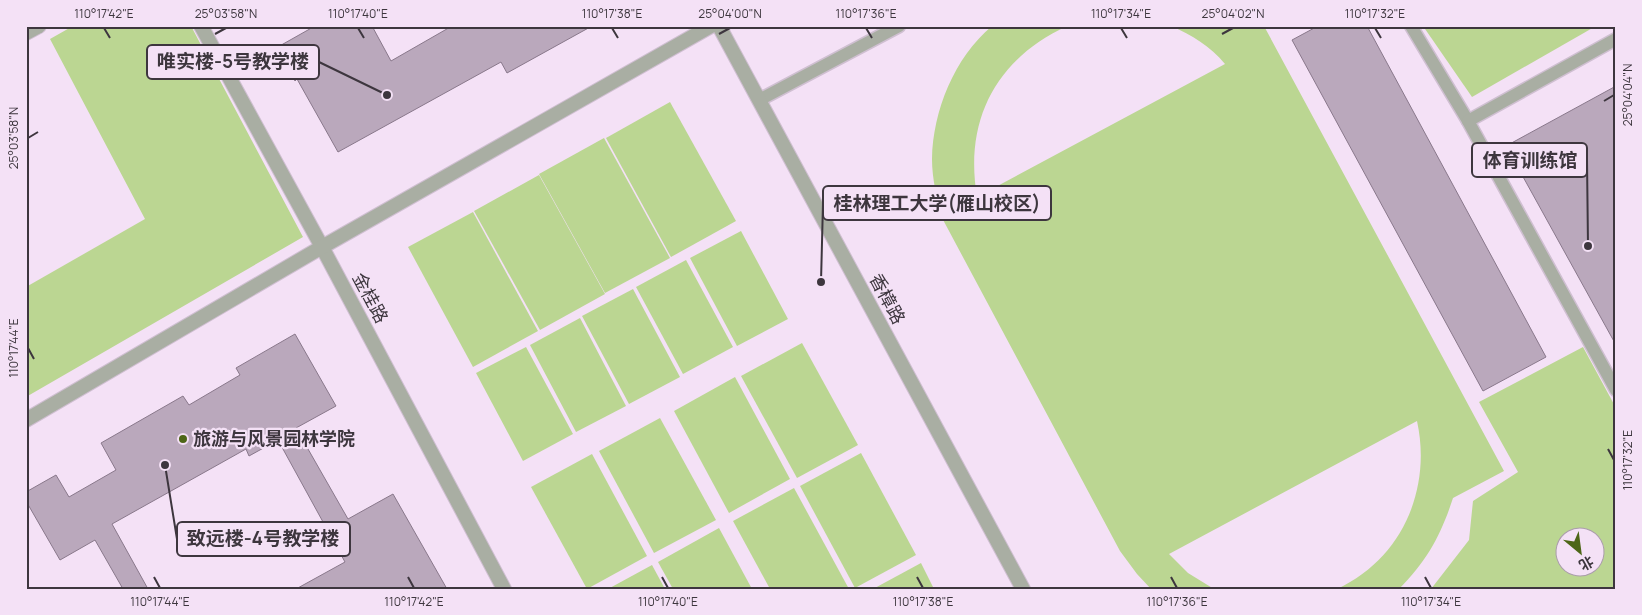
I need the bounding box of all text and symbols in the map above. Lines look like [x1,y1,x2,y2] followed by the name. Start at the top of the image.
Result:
[74,5,134,22] text: 110°17'42"E
[195,5,257,22] text: 25°03'58"N
[328,5,388,22] text: 110°17'40"E
[582,5,642,22] text: 110°17'38"E
[698,5,762,22] text: 25°04'00"N
[836,5,897,22] text: 110°17'36"E
[1091,5,1151,22] text: 110°17'34"E
[1202,5,1264,22] text: 25°04'02"N
[1345,5,1405,22] text: 110°17'32"E
[147,45,319,79] callout: 唯实楼-5号教学楼
[157,48,309,74] text: 唯实楼-5号教学楼
[1619,64,1636,126] text: 25°04'04"N
[5,107,22,169] text: 25°03'58"N
[1472,143,1587,177] callout: 体育训练馆
[1482,147,1578,173] text: 体育训练馆
[823,186,1051,220] callout: 桂林理工大学(雁山校区)
[833,190,1041,216] text: 桂林理工大学(雁山校区)
[348,268,394,327] street label: 金桂路
[865,269,911,328] street label: 香樟路
[5,318,22,378] text: 110°17'44"E
[193,426,355,450] place label: 旅游与风景园林学院
[1619,430,1636,490] text: 110°17'32"E
[177,433,189,445] marker: 旅游与风景园林学院
[177,522,350,556] callout: 致远楼-4号教学楼
[187,525,339,551] text: 致远楼-4号教学楼
[1554,528,1604,578] north arrow
[1576,552,1597,576] text: 北
[130,593,190,610] text: 110°17'44"E
[384,593,444,610] text: 110°17'42"E
[638,593,698,610] text: 110°17'40"E
[893,593,953,610] text: 110°17'38"E
[1147,593,1208,610] text: 110°17'36"E
[1401,593,1461,610] text: 110°17'34"E

